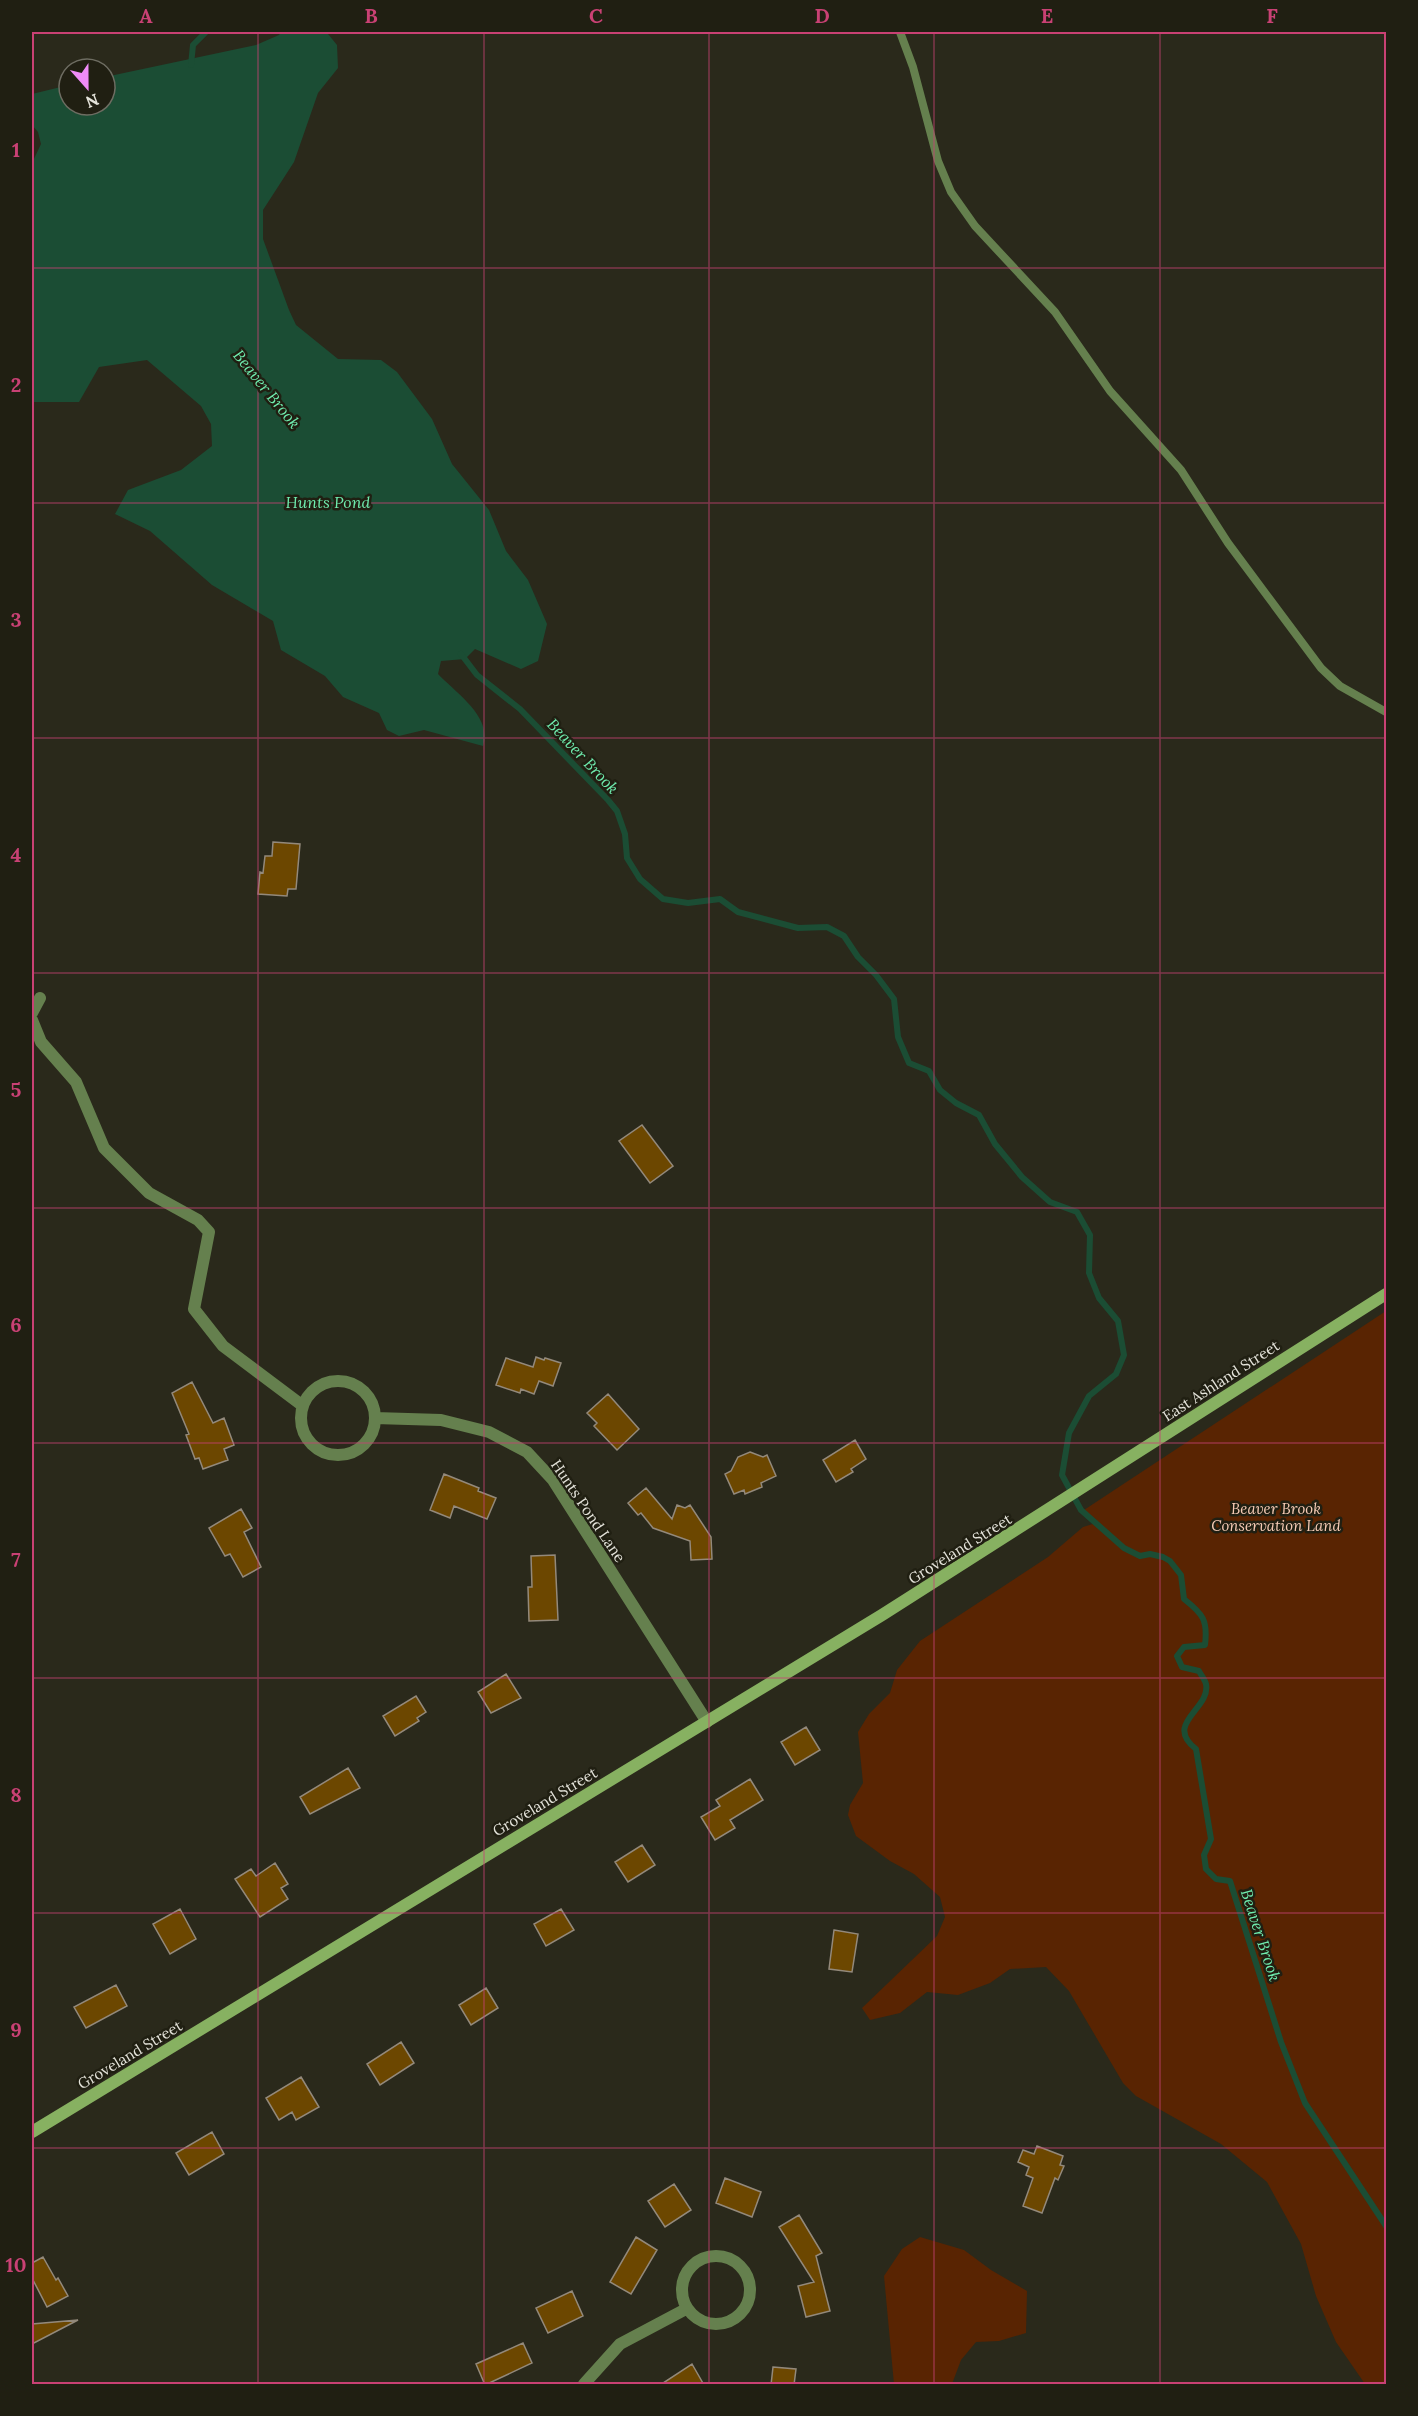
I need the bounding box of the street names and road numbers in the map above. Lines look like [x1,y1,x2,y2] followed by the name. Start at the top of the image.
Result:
[1159,1336,1283,1425] street label: East Ashland Street
[547,1456,630,1566] street label: Hunts Pond Lane
[904,1509,1015,1588] street label: Groveland Street
[489,1763,601,1840] street label: Groveland Street
[74,2016,186,2093] street label: Groveland Street

